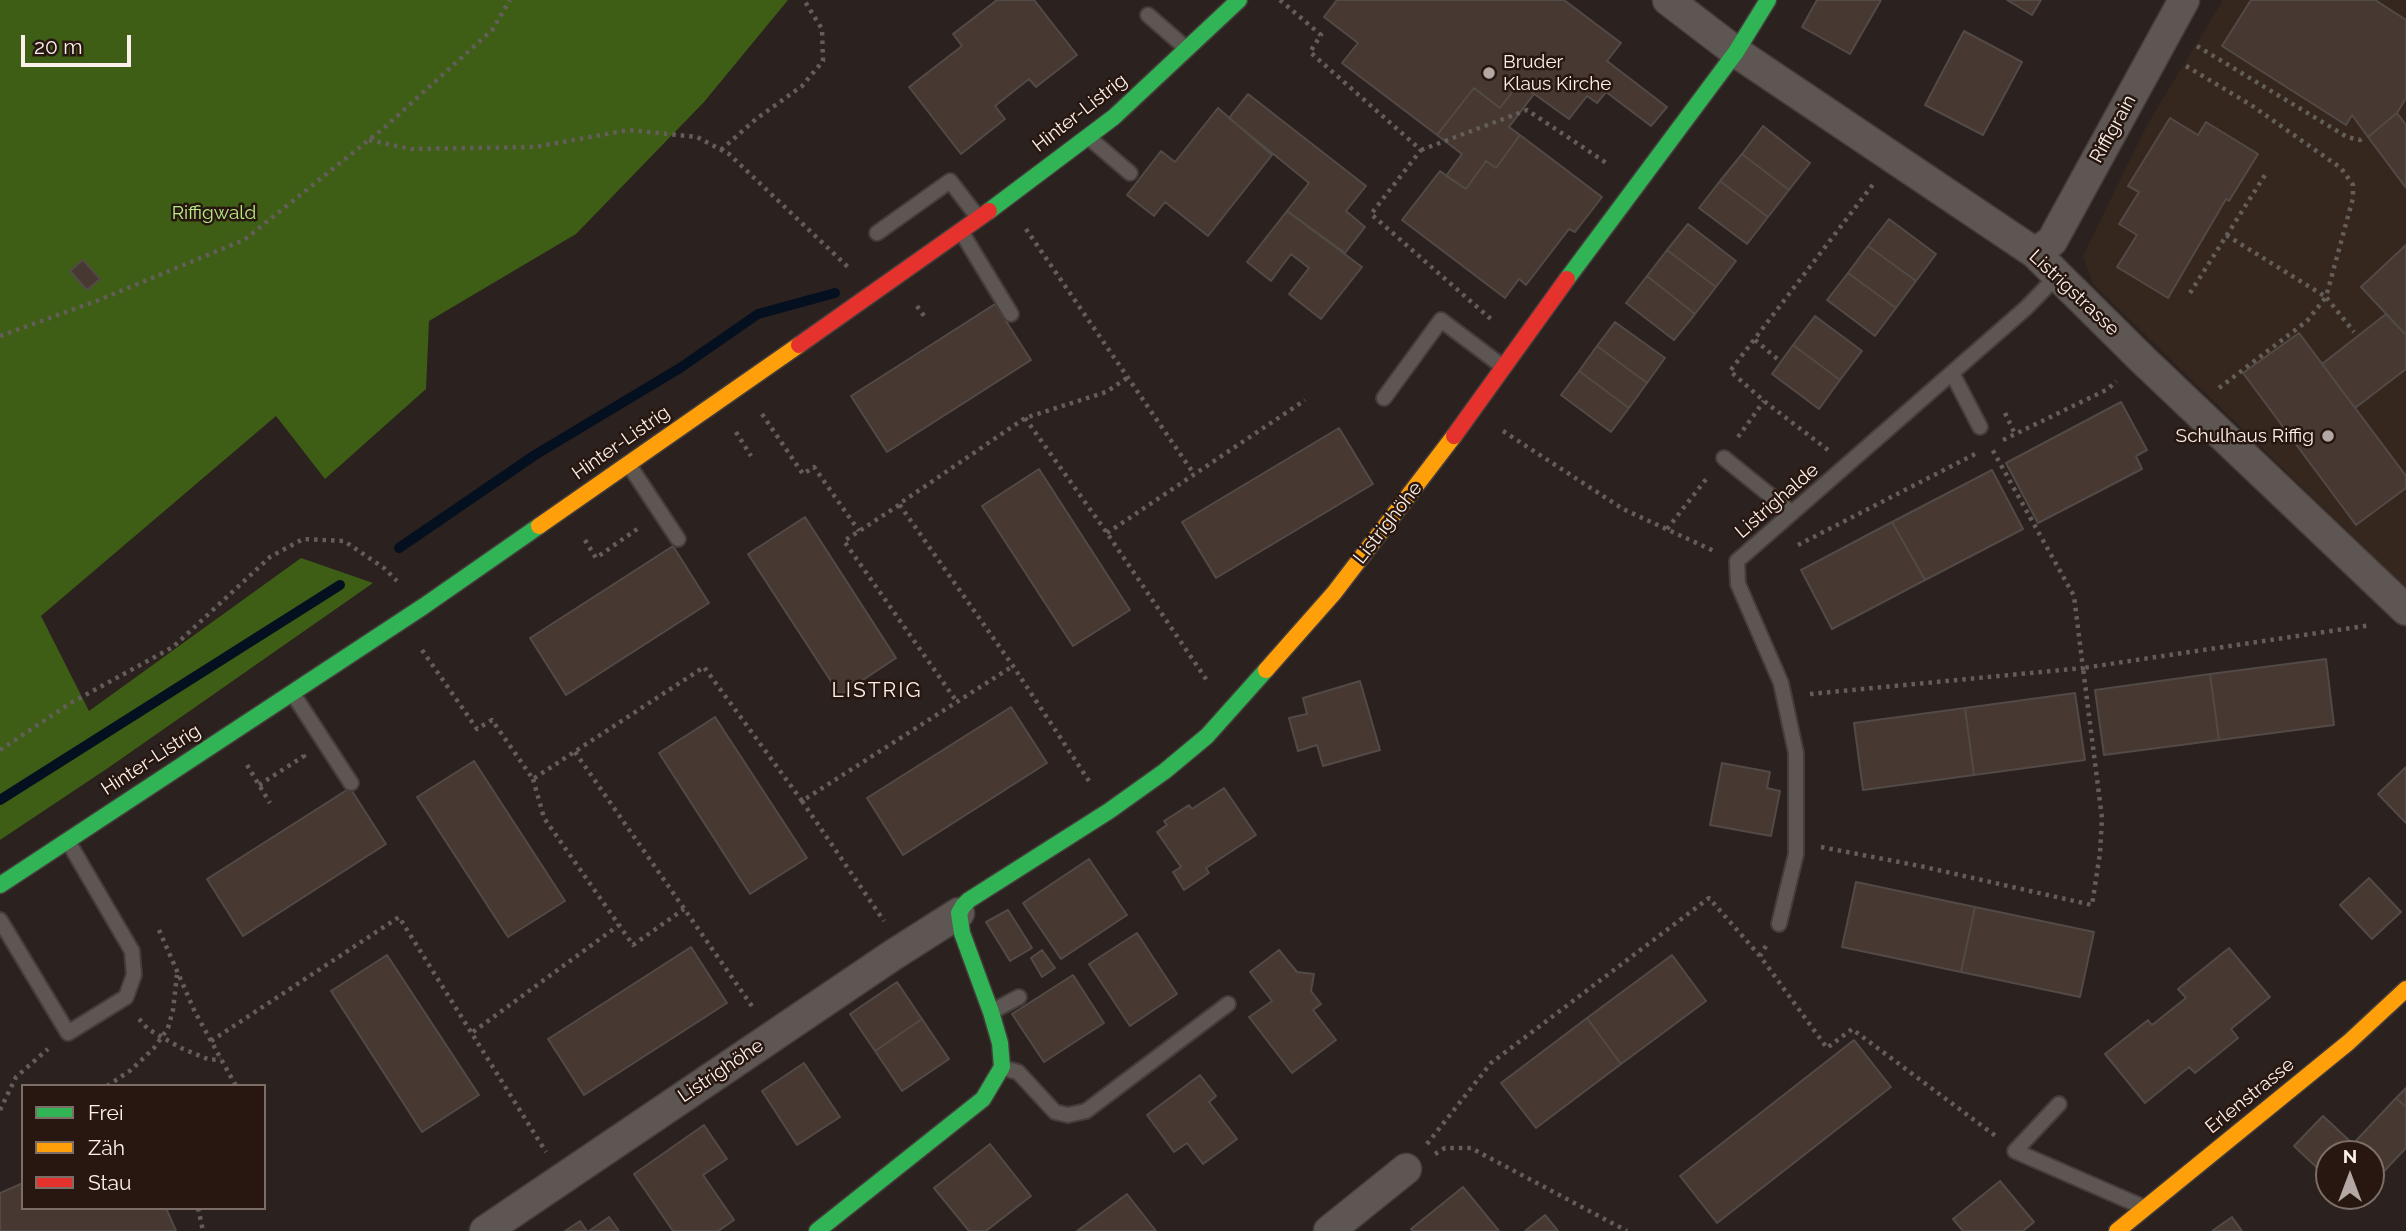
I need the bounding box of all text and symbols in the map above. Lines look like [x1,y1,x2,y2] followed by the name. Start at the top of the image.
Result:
[24,21,135,65] scale bar
[34,34,82,59] text: 20 m
[1503,51,1611,95] place label: Bruder Klaus Kirche
[1481,65,1497,81] marker: Bruder Klaus Kirche
[1028,69,1132,157] street label: Hinter-Listrig
[2085,91,2141,167] street label: Riffigrain
[172,202,256,224] park label: Riffigwald
[2024,245,2124,341] street label: Listrigstrasse
[568,401,674,485] street label: Hinter-Listrig
[2176,425,2314,447] place label: Schulhaus Riffig
[2320,428,2336,444] marker: Schulhaus Riffig
[1731,459,1823,543] street label: Listrighalde
[1349,477,1427,569] street label: Listrighöhe
[832,678,922,704] district label: LISTRIG
[97,719,205,801] street label: Hinter-Listrig
[674,1034,768,1108] street label: Listrighöhe
[2201,1053,2299,1139] street label: Erlenstrasse
[21,1084,266,1210] legend
[88,1100,124,1125] text: Frei
[88,1135,125,1160] text: Zäh
[2315,1140,2385,1210] north arrow
[2343,1145,2357,1167] text: N
[88,1170,132,1195] text: Stau

